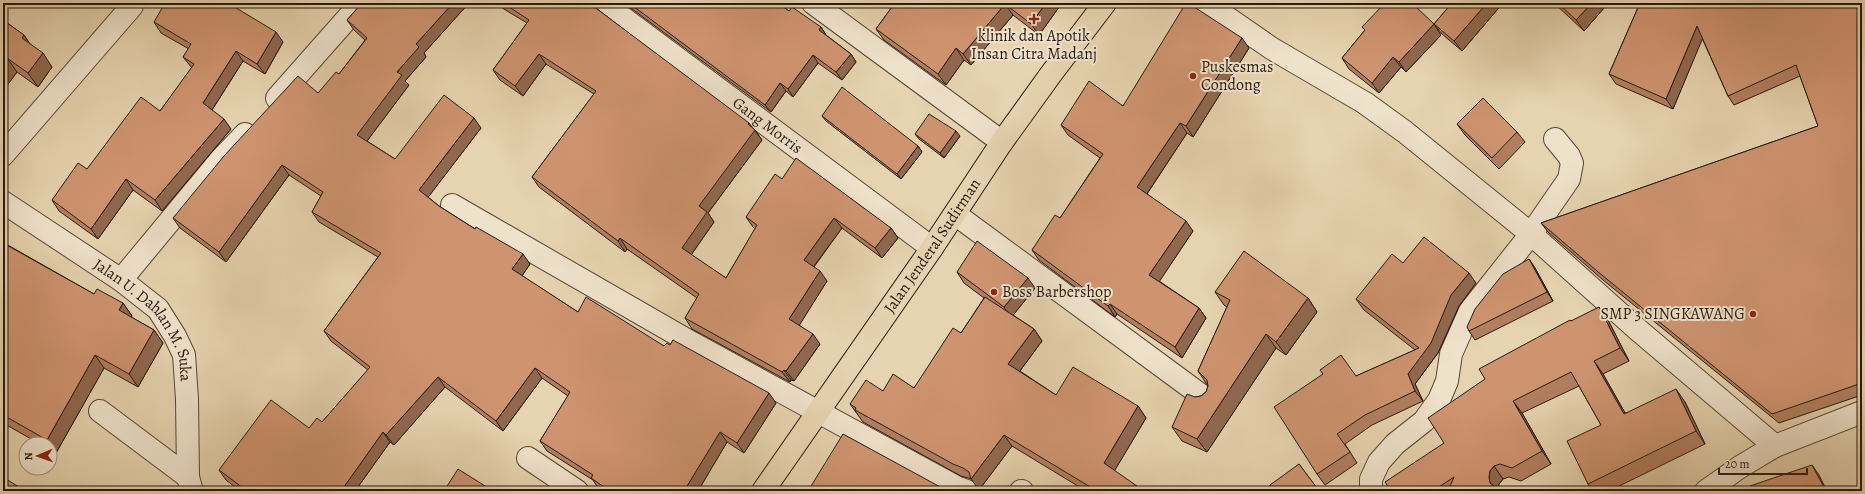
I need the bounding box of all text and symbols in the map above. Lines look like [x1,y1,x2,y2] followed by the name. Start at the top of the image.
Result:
[1028,13,1040,25] marker: klinik dan Apotik Insan Citra Madanj
[971,25,1097,65] place label: klinik dan Apotik Insan Citra Madanj
[1201,56,1273,96] place label: Puskesmas Condong
[1188,71,1198,81] marker: Puskesmas Condong
[728,92,807,159] street label: Gang Morris
[879,174,986,318] street label: Jalan Jenderal Sudirman
[89,254,197,383] street label: Jalan U. Dahlan M. Suka
[1002,281,1111,303] place label: Boss Barbershop
[989,287,999,297] marker: Boss Barbershop
[1601,303,1745,325] place label: SMP 3 SINGKAWANG
[1748,309,1758,319] marker: SMP 3 SINGKAWANG
[18,436,58,476] north arrow
[1719,450,1807,476] scale bar
[21,452,36,461] text: N
[1725,456,1749,472] text: 20 m

